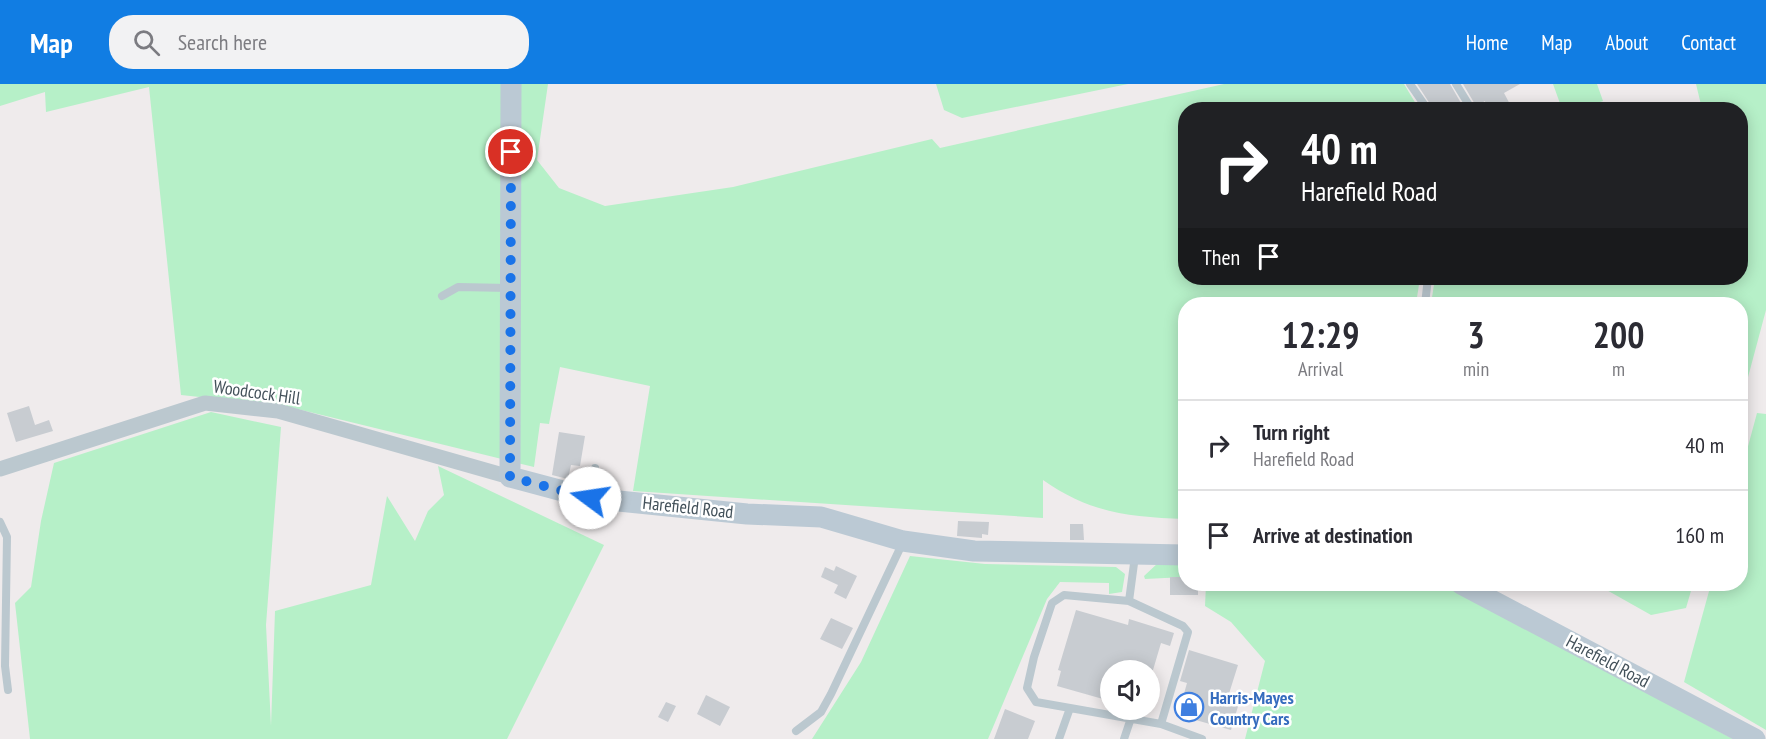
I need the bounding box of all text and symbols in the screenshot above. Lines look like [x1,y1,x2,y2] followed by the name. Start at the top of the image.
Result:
[109,15,529,69] search box
[30,24,73,61] text: Map
[130,26,163,59] icon: search
[178,28,267,56] text: Search here
[1466,29,1508,56] text: Home
[1541,29,1572,56] text: Map
[1605,29,1648,56] text: About
[1681,29,1736,56] text: Contact
[1301,121,1378,176] text: 40 m
[485,126,536,177] pin
[1202,126,1280,204] icon: right
[494,135,527,168] icon: arrive
[1301,174,1438,208] text: Harefield Road
[1252,240,1285,273] icon: arrive
[1202,243,1240,271] text: Then
[1282,311,1359,358] text: 12:29
[1467,311,1485,358] text: 3
[1593,311,1644,358] text: 200
[1298,356,1343,382] text: Arrival
[1463,356,1489,382] text: min
[1612,356,1625,382] text: m
[212,375,303,410] street label: Woodcock Hill
[1253,418,1330,446] text: Turn right
[1202,429,1235,462] icon: right
[1685,431,1724,459] text: 40 m
[1253,446,1354,472] text: Harefield Road
[558,466,622,530] position arrow
[642,491,734,523] street label: Harefield Road
[1202,519,1235,552] icon: arrive
[1253,521,1413,549] text: Arrive at destination
[1675,521,1724,549] text: 160 m
[1562,629,1654,693] street label: Harefield Road
[1100,660,1160,720] map controls
[1100,660,1160,720] button: sound
[1210,686,1294,730] place label: Harris-Mayes Country Cars
[1173,691,1205,723] shop icon: Harris-Mayes Country Cars

